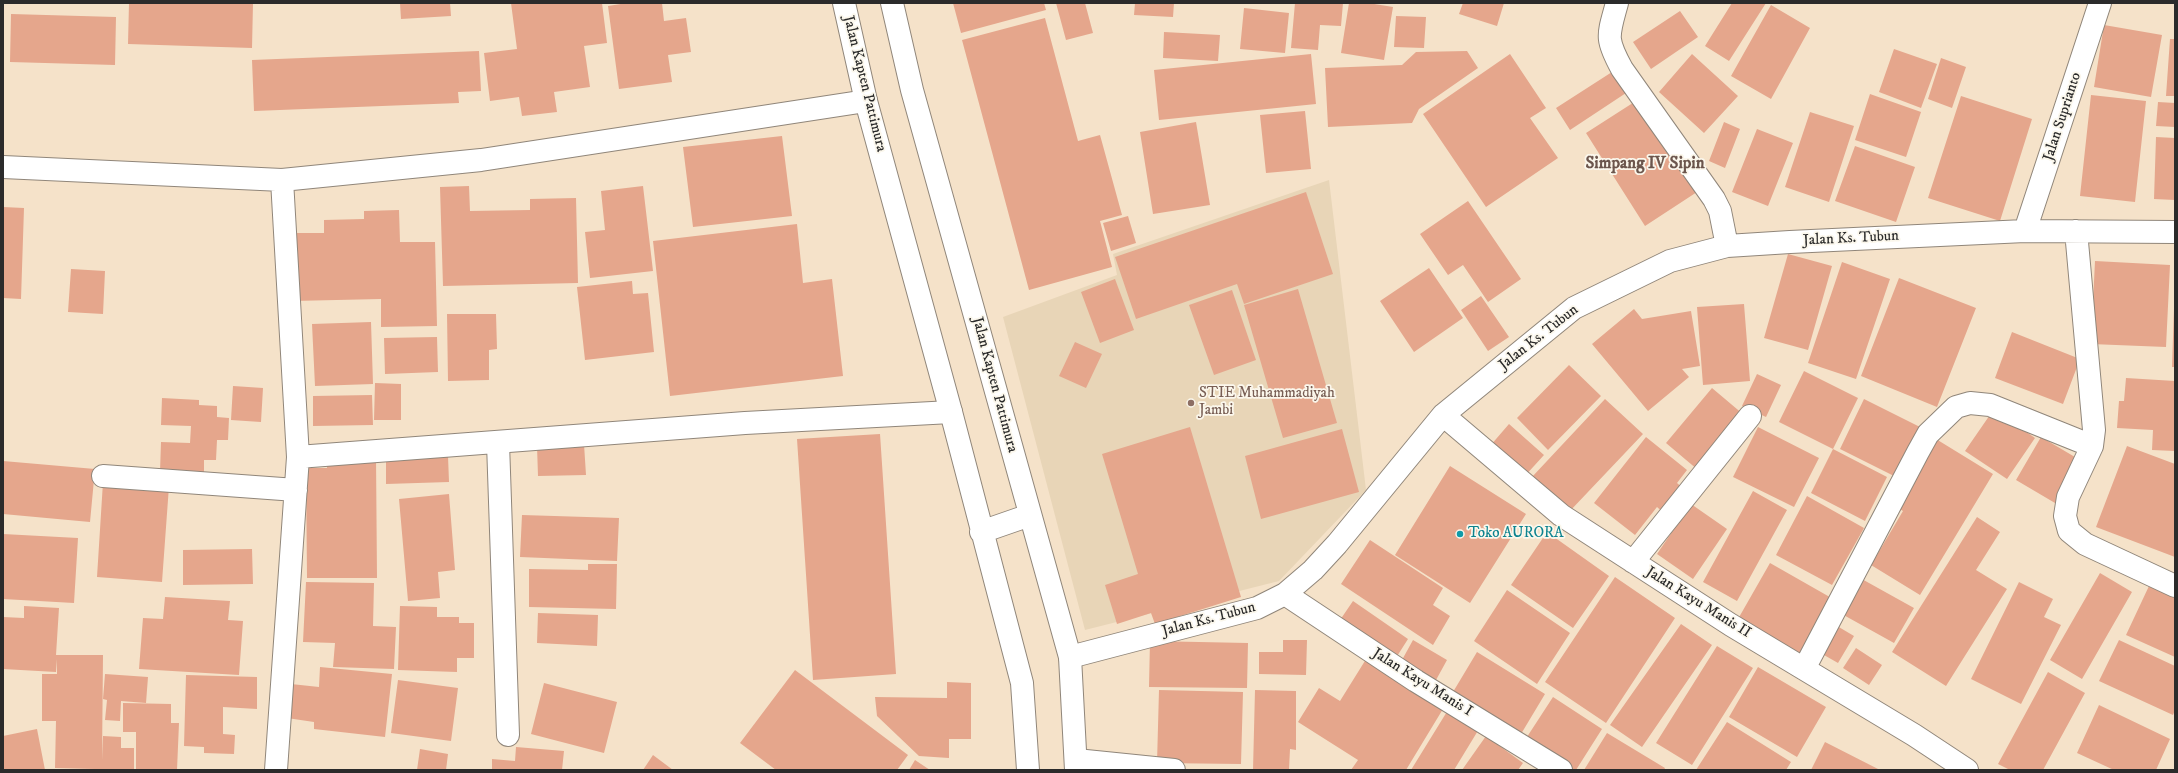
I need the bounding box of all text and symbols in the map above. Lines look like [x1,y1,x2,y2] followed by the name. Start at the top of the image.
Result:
[838,14,890,154] street label: Jalan Kapten Pattimura
[2040,70,2086,164] street label: Jalan Suprianto
[1585,154,1705,174] district label: Simpang IV Sipin
[1803,228,1899,250] street label: Jalan Ks. Tubun
[1496,301,1582,375] street label: Jalan Ks. Tubun
[967,315,1021,455] street label: Jalan Kapten Pattimura
[1199,385,1335,420] place label: STIE Muhammadiyah Jambi
[1186,398,1196,408] marker: STIE Muhammadiyah Jambi
[1468,525,1564,543] place label: Toko AURORA
[1455,529,1465,539] marker: Toko AURORA
[1642,563,1754,643] street label: Jalan Kayu Manis II
[1160,599,1258,641] street label: Jalan Ks. Tubun
[1369,645,1475,721] street label: Jalan Kayu Manis I

